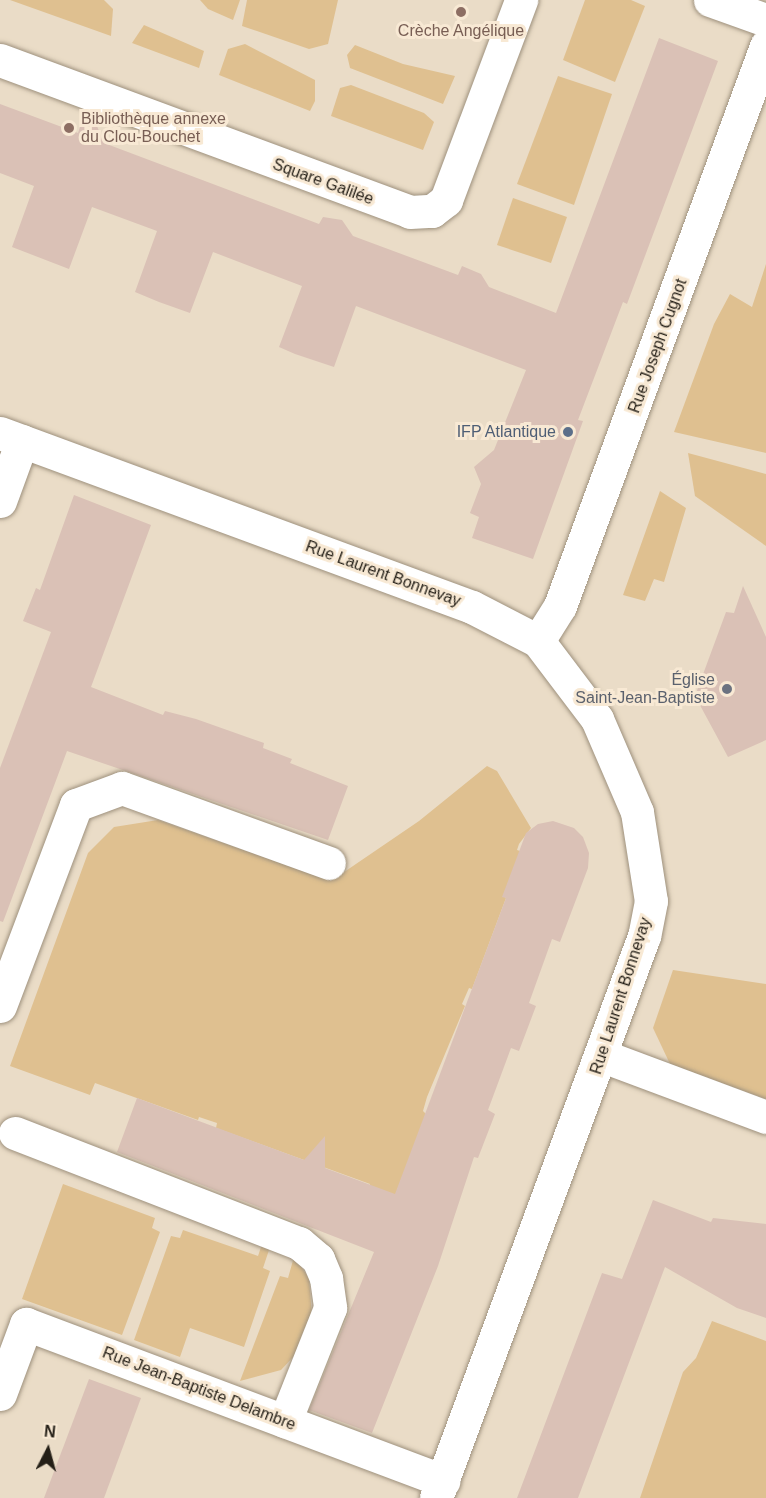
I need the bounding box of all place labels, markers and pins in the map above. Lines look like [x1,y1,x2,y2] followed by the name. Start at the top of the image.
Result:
[454,5,468,19] marker: Crèche Angélique
[397,21,525,41] place label: Crèche Angélique
[81,109,226,147] place label: Bibliothèque annexe du Clou-Bouchet
[62,121,76,135] marker: Bibliothèque annexe du Clou-Bouchet
[456,422,556,442] place label: IFP Atlantique
[561,425,575,439] marker: IFP Atlantique
[575,670,715,708] place label: Église Saint-Jean-Baptiste
[720,682,734,696] marker: Église Saint-Jean-Baptiste

